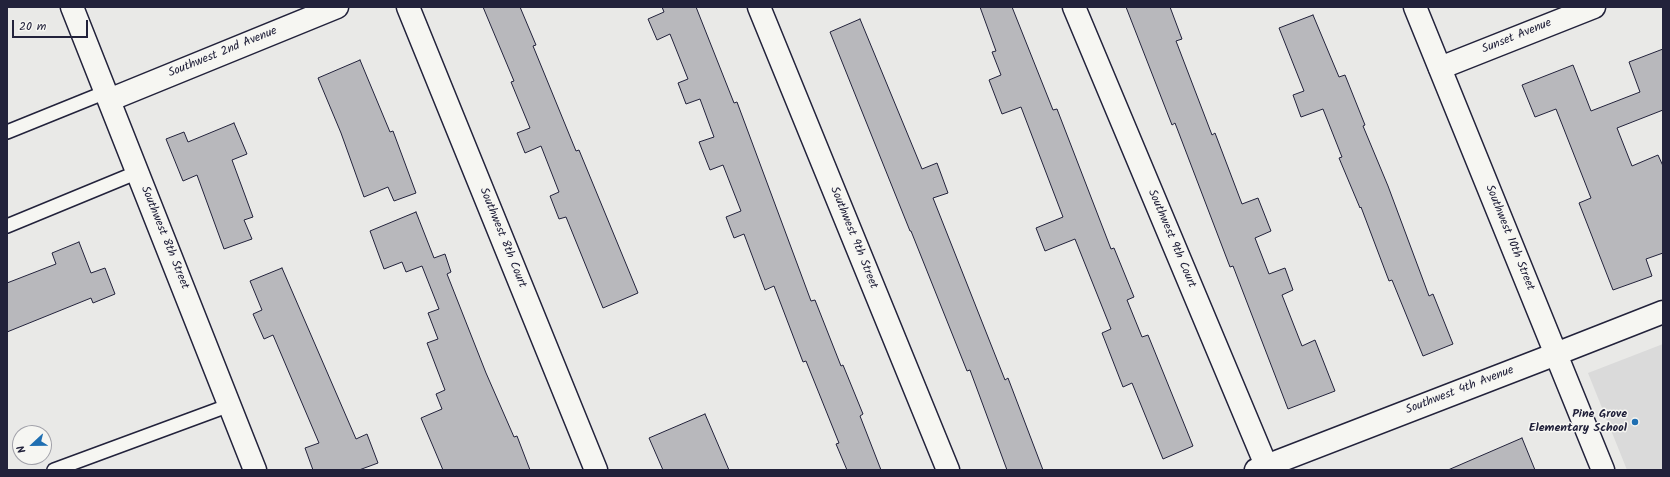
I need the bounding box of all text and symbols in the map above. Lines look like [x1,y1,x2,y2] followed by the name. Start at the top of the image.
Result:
[14,12,90,38] scale bar
[1480,16,1554,58] street label: Sunset Avenue
[19,17,46,36] text: 20 m
[166,25,280,81] street label: Southwest 2nd Avenue
[1481,183,1537,293] street label: Southwest 10th Street
[137,184,191,292] street label: Southwest 8th Street
[826,185,880,291] street label: Southwest 9th Street
[475,186,529,290] street label: Southwest 8th Court
[1144,188,1198,290] street label: Southwest 9th Court
[1404,364,1516,418] street label: Southwest 4th Avenue
[1529,408,1627,436] place label: Pine Grove Elementary School
[1630,417,1640,427] marker: Pine Grove Elementary School
[12,425,52,465] north arrow
[12,443,31,456] text: N

